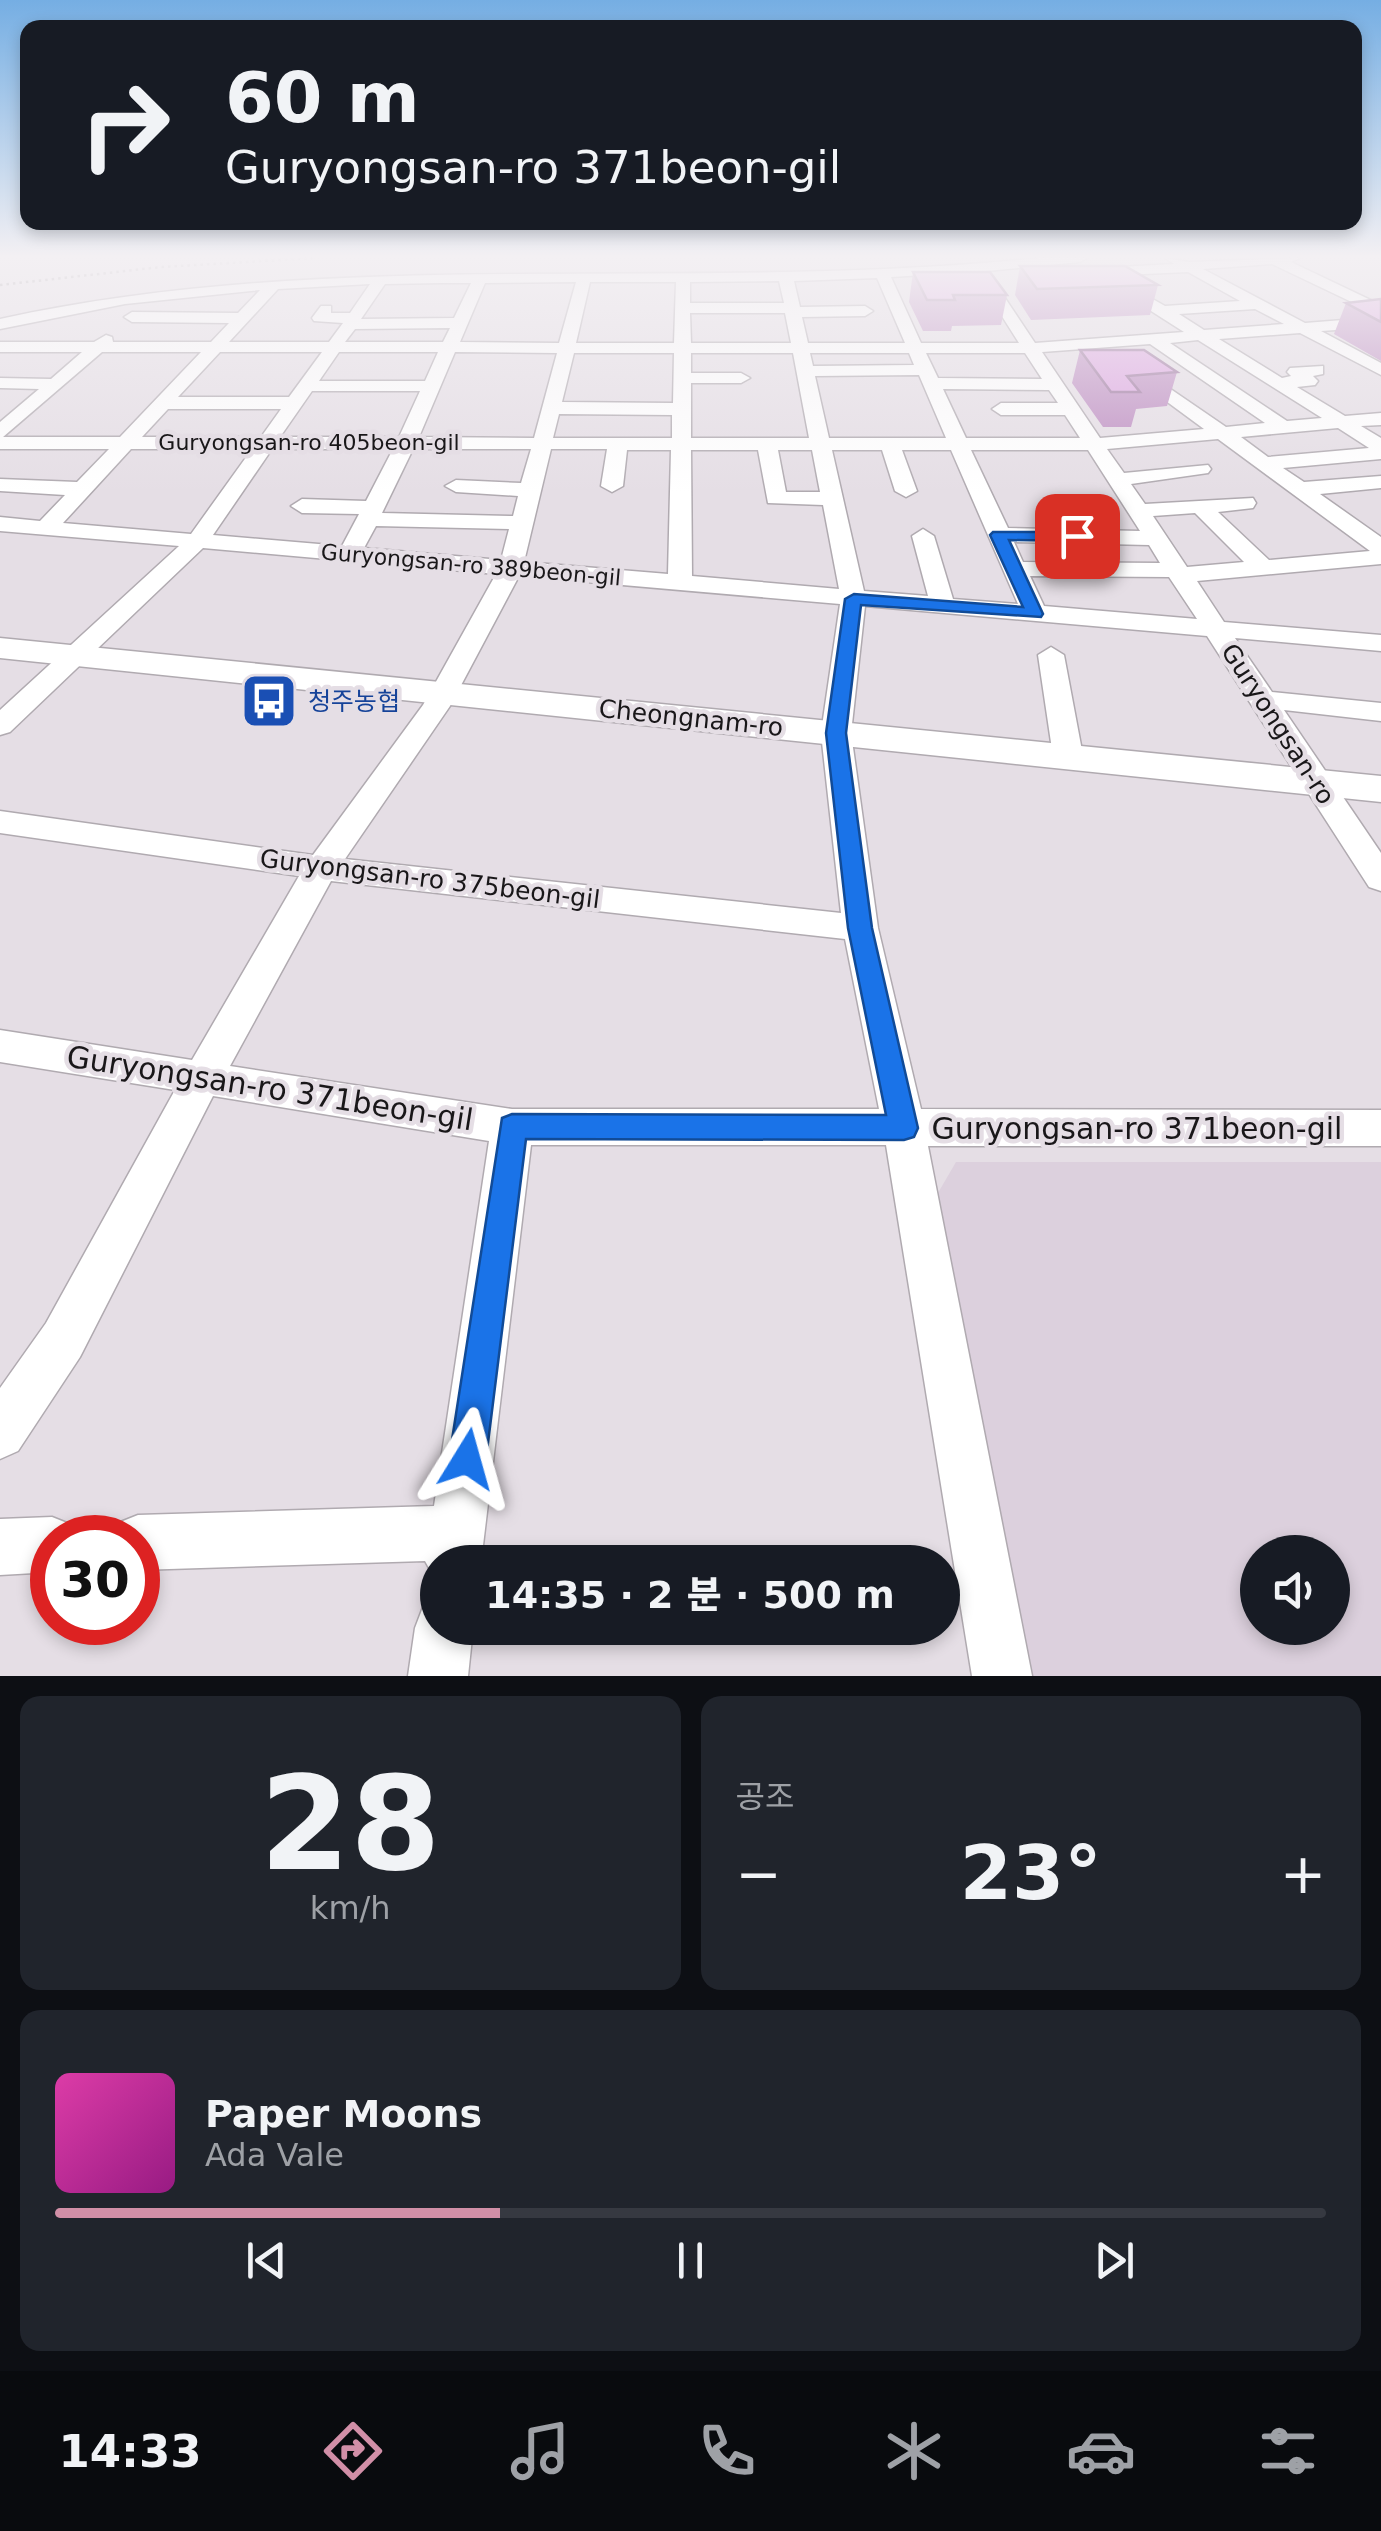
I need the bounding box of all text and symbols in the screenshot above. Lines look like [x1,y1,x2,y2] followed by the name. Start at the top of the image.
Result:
[225,57,420,139] text: 60 m
[60,60,190,190] icon: right
[225,141,841,194] text: Guryongsan-ro 371beon-gil
[158,430,460,455] street label: Guryongsan-ro 405beon-gil
[1035,494,1120,579] pin
[1050,509,1105,564] icon: arrive
[320,539,622,591] street label: Guryongsan-ro 389beon-gil
[1215,638,1341,810] street label: Guryongsan-ro
[239,671,299,731] bus stop icon: 청주농협
[308,687,400,716] place label: 청주농협
[597,694,785,742] street label: Cheongnam-ro
[258,844,602,914] street label: Guryongsan-ro 375beon-gil
[64,1039,476,1137] street label: Guryongsan-ro 371beon-gil
[932,1111,1342,1146] street label: Guryongsan-ro 371beon-gil
[415,1407,519,1511] position arrow
[30,1515,160,1645] speed limit sign: 30
[1240,1535,1350,1645] map controls
[1240,1535,1350,1645] button: sound
[485,1573,895,1617] text: 14:35 · 2 분 · 500 m
[260,1748,441,1900] text: 28
[736,1778,794,1816] text: 공조
[960,1829,1102,1917] text: 23°
[736,1842,782,1906] text: −
[1280,1842,1326,1906] text: +
[310,1889,391,1927] text: km/h
[205,2092,482,2136] text: Paper Moons
[205,2136,344,2174] text: Ada Vale
[239,2233,294,2288] icon: previous
[663,2233,718,2288] icon: pause
[1087,2233,1142,2288] icon: next
[318,2416,388,2486] icon: directions
[505,2416,575,2486] icon: music
[692,2416,762,2486] icon: phone
[879,2416,949,2486] icon: climate
[1066,2416,1136,2486] icon: car
[1253,2416,1323,2486] icon: filters
[58,2425,202,2478] text: 14:33

